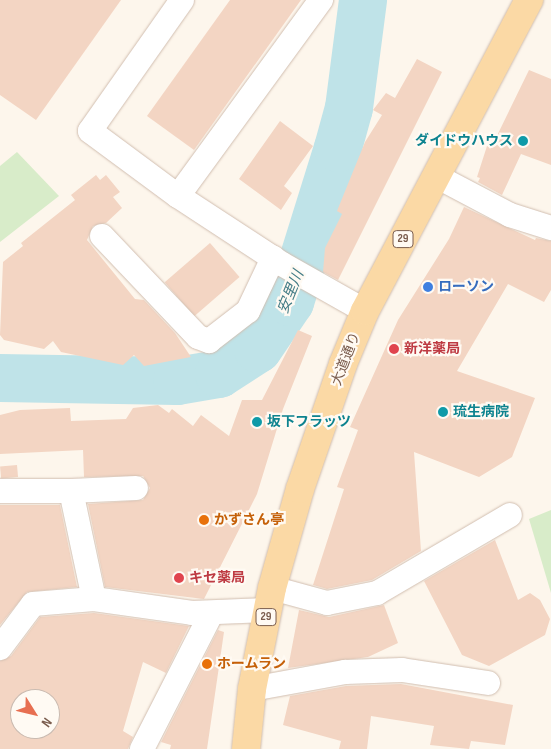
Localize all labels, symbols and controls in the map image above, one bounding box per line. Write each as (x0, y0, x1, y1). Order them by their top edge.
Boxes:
place label: ダイドウハウス (415, 133, 513, 149)
marker: ダイドウハウス (517, 135, 529, 147)
road number: 29 (392, 230, 414, 248)
water label: 安里川 (274, 268, 308, 316)
place label: ローソン (438, 279, 494, 295)
marker: ローソン (422, 281, 434, 293)
street label: 大道通り (328, 330, 364, 388)
place label: 新洋薬局 (404, 341, 460, 357)
marker: 新洋薬局 (388, 343, 400, 355)
place label: 琉生病院 (453, 404, 509, 420)
marker: 琉生病院 (437, 406, 449, 418)
place label: 坂下フラッツ (267, 414, 351, 430)
marker: 坂下フラッツ (251, 416, 263, 428)
place label: かずさん亭 (214, 512, 284, 528)
marker: かずさん亭 (198, 514, 210, 526)
place label: キセ薬局 (189, 570, 245, 586)
marker: キセ薬局 (173, 572, 185, 584)
road number: 29 (255, 608, 277, 626)
place label: ホームラン (217, 656, 287, 672)
marker: ホームラン (201, 658, 213, 670)
north arrow (10, 689, 60, 739)
text: N (38, 714, 56, 731)

